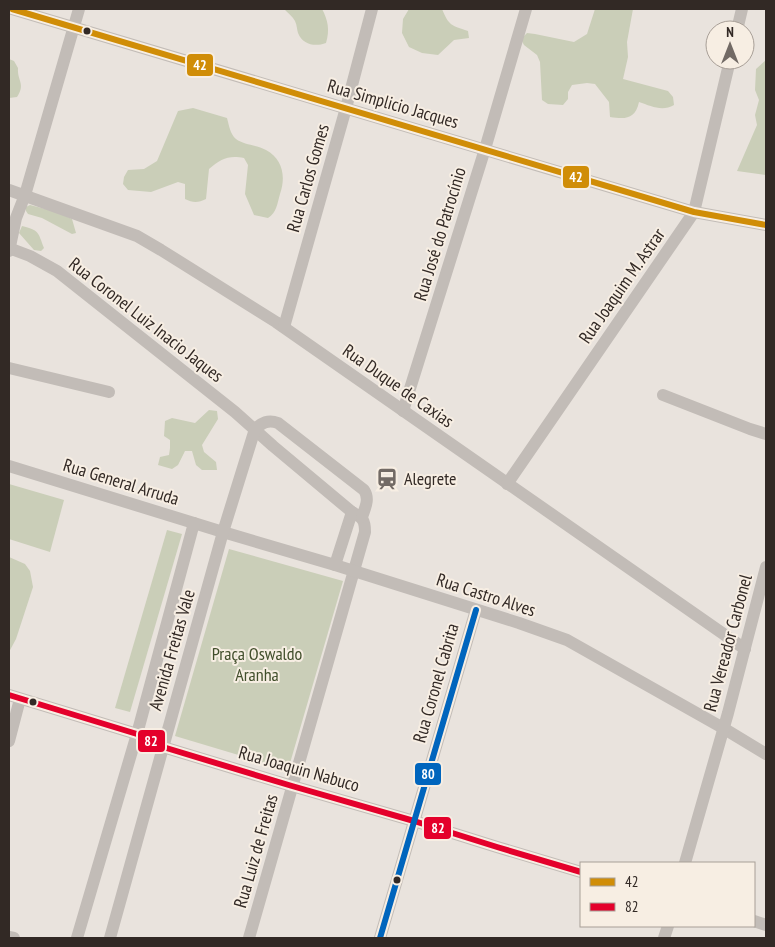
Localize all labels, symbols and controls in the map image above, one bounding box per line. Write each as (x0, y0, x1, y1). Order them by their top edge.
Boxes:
north arrow (705, 20, 755, 70)
text: N (726, 23, 734, 41)
unlabelled marker (82, 26, 92, 36)
line badge: 42 (186, 53, 214, 77)
text: 42 (193, 56, 207, 74)
street label: Rua Simplicio Jacques (325, 74, 461, 133)
street label: Rua Carlos Gomes (281, 121, 334, 235)
street label: Rua José do Patrocínio (408, 164, 471, 304)
line badge: 42 (562, 165, 590, 189)
text: 42 (569, 168, 583, 186)
street label: Rua Joaquim M. Astrar (573, 224, 670, 348)
street label: Rua Coronel Luiz Inacio Jaques (64, 252, 228, 387)
street label: Rua Duque de Caxias (338, 339, 458, 432)
street label: Rua General Arruda (60, 453, 182, 510)
station icon: Alegrete (374, 466, 400, 492)
place label: Alegrete (404, 467, 456, 490)
street label: Rua Castro Alves (434, 568, 539, 621)
street label: Rua Vereador Carbonel (698, 571, 757, 714)
street label: Avenida Freitas Vale (143, 587, 200, 713)
street label: Rua Coronel Cabrita (408, 621, 464, 745)
park label: Praça Oswaldo Aranha (212, 642, 303, 686)
unlabelled marker (28, 697, 38, 707)
line badge: 82 (137, 729, 166, 753)
text: 82 (144, 732, 158, 750)
street label: Rua Joaquin Nabuco (236, 740, 362, 797)
line badge: 80 (414, 762, 442, 786)
text: 80 (421, 765, 435, 783)
street label: Rua Luiz de Freitas (228, 791, 283, 910)
line badge: 82 (423, 816, 452, 840)
text: 82 (431, 819, 445, 837)
legend (580, 862, 755, 927)
text: 42 (625, 872, 639, 891)
unlabelled marker (392, 875, 402, 885)
text: 82 (625, 897, 639, 916)

